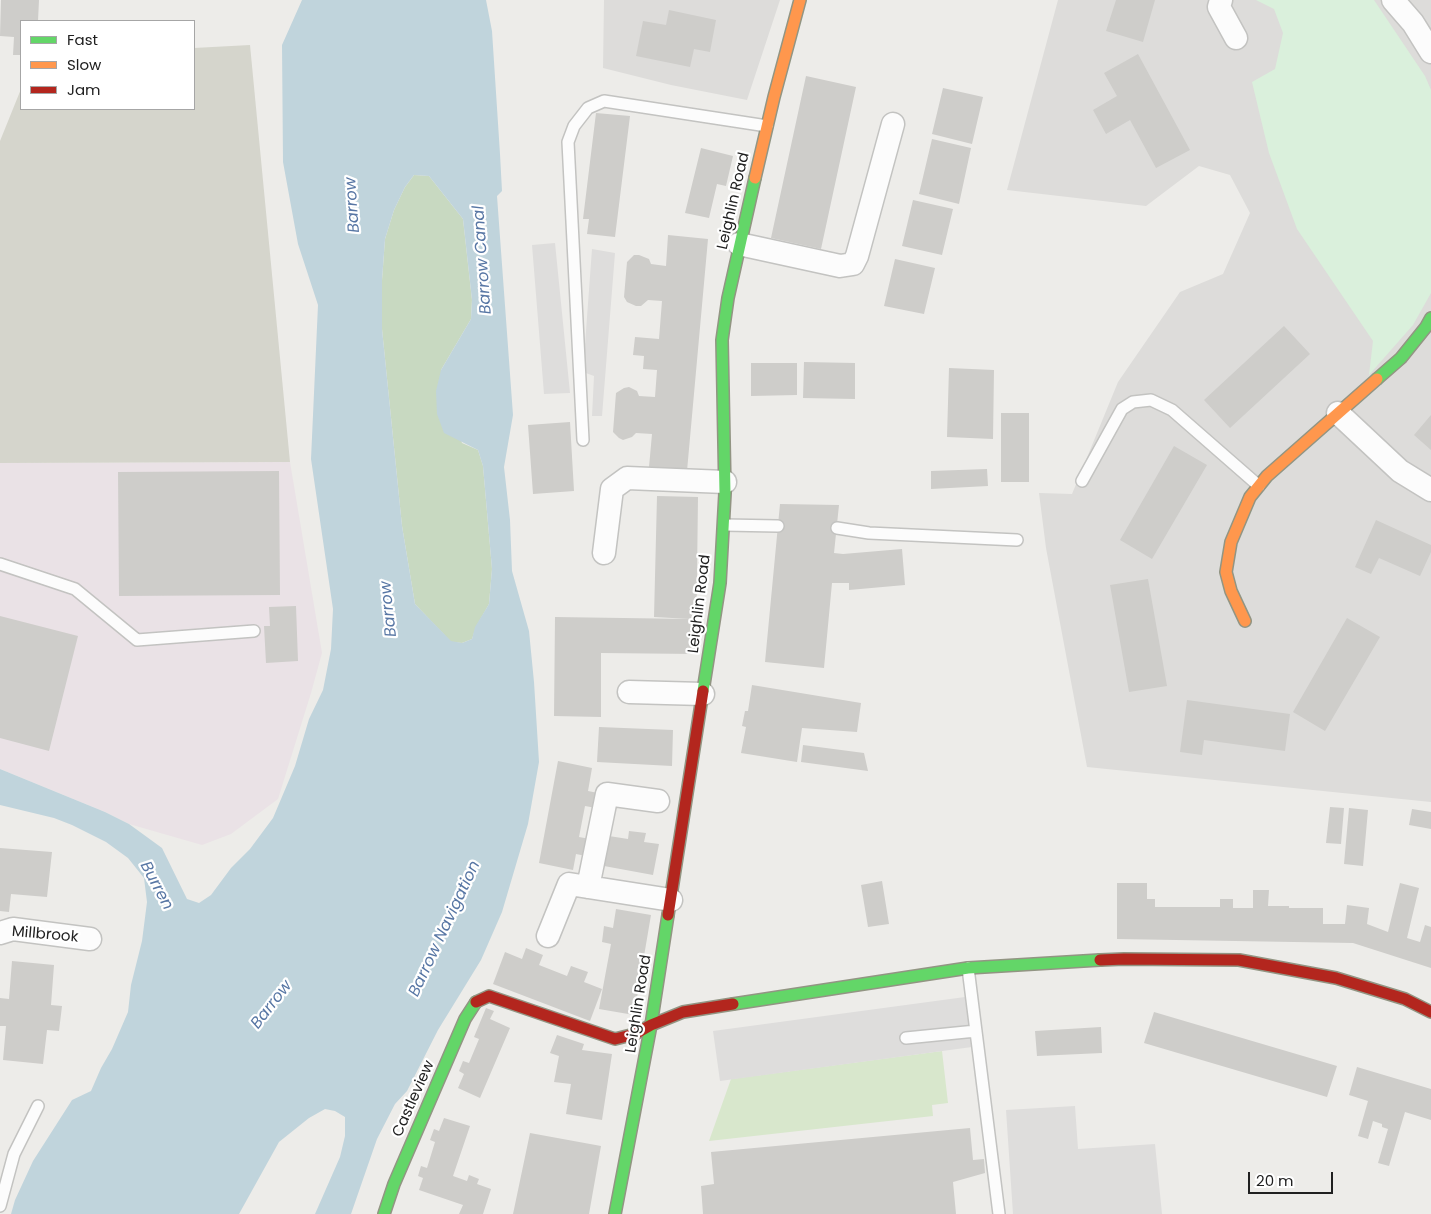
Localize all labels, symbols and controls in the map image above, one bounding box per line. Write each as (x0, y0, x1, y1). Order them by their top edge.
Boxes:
legend (20, 20, 195, 110)
text: Fast (67, 29, 98, 50)
text: Slow (67, 54, 101, 75)
text: Jam (67, 79, 101, 100)
street label: Leighlin Road (714, 151, 754, 251)
water label: Barrow (341, 176, 365, 234)
water label: Barrow Canal (470, 205, 496, 315)
street label: Leighlin Road (685, 554, 715, 654)
water label: Barrow (377, 580, 401, 638)
water label: Burren (135, 858, 177, 914)
water label: Barrow Navigation (405, 858, 485, 1000)
street label: Millbrook (11, 923, 79, 947)
street label: Leighlin Road (622, 954, 656, 1054)
water label: Barrow (247, 977, 297, 1033)
street label: Castleview (389, 1058, 439, 1140)
scale bar (1251, 1162, 1336, 1194)
text: 20 m (1256, 1170, 1294, 1191)

